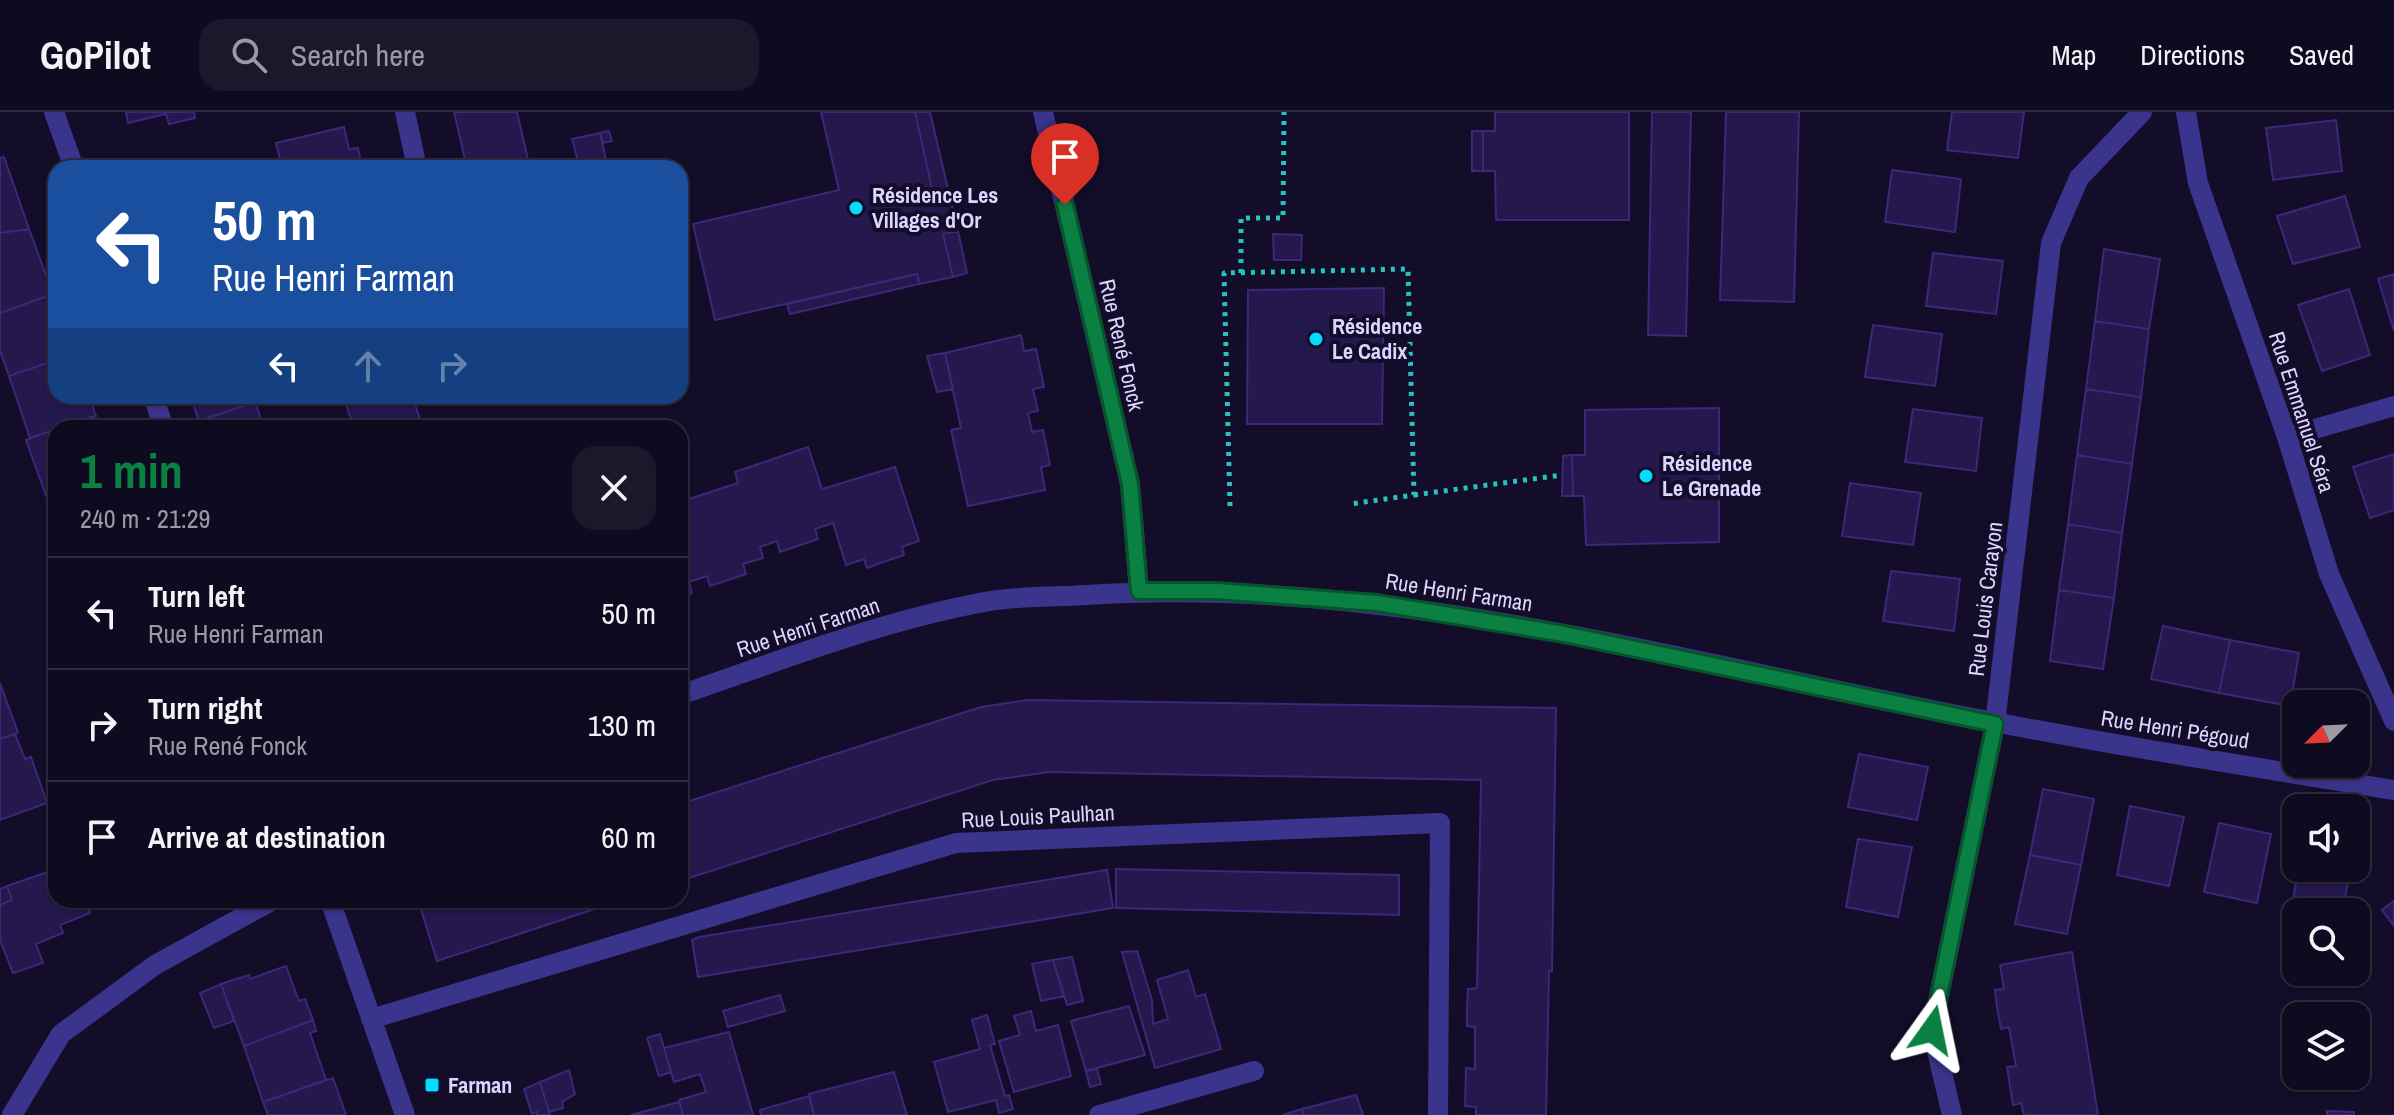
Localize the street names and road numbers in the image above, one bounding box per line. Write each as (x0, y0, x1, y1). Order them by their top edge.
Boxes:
street label: Rue René Fonck (1092, 276, 1152, 415)
street label: Rue Emmanuel Séra (2262, 328, 2342, 496)
street label: Rue Louis Carayon (1961, 520, 2009, 678)
street label: Rue Henri Farman (1383, 566, 1535, 618)
street label: Rue Henri Farman (733, 590, 883, 664)
street label: Rue Henri Pégoud (2099, 702, 2251, 756)
street label: Rue Louis Paulhan (961, 797, 1115, 835)

